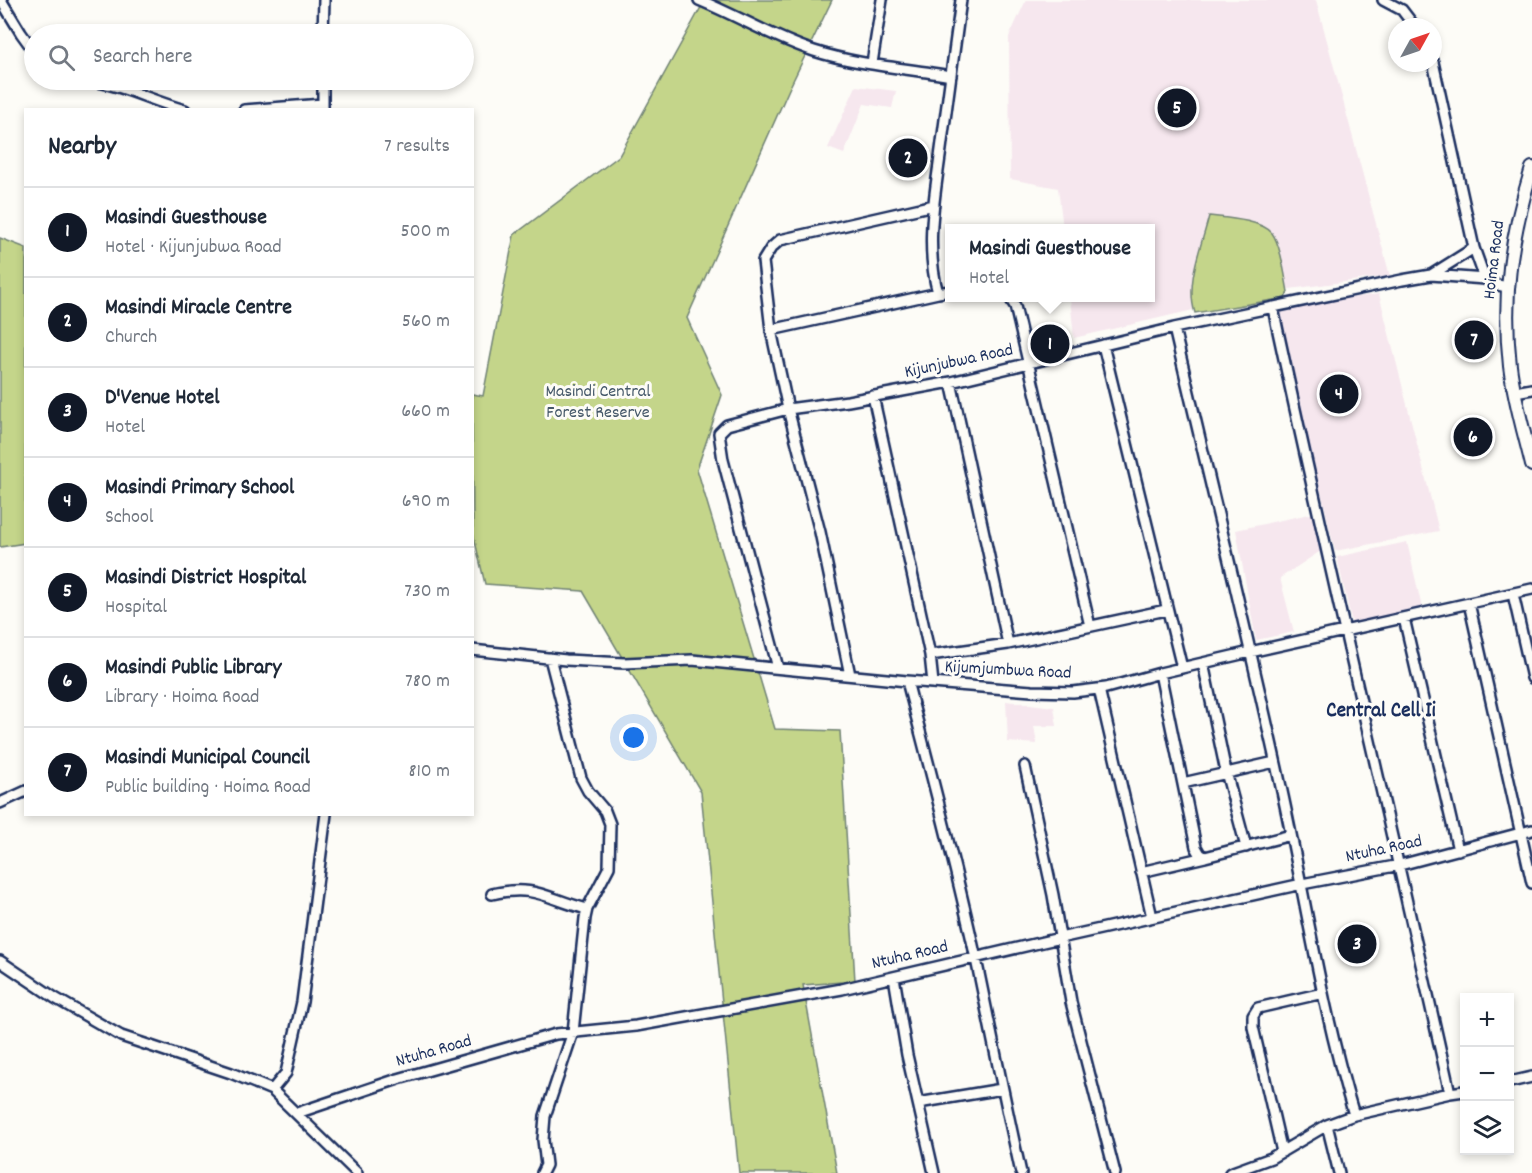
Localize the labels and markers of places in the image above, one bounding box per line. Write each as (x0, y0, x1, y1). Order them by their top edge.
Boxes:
pin: 5 (1158, 86, 1196, 130)
pin: 2 (888, 136, 928, 180)
pin: 7 (1454, 318, 1494, 362)
pin: 1 (1030, 322, 1070, 366)
pin: 4 (1320, 372, 1358, 416)
pin: 6 (1454, 414, 1492, 460)
pin: 3 (1338, 922, 1376, 966)

